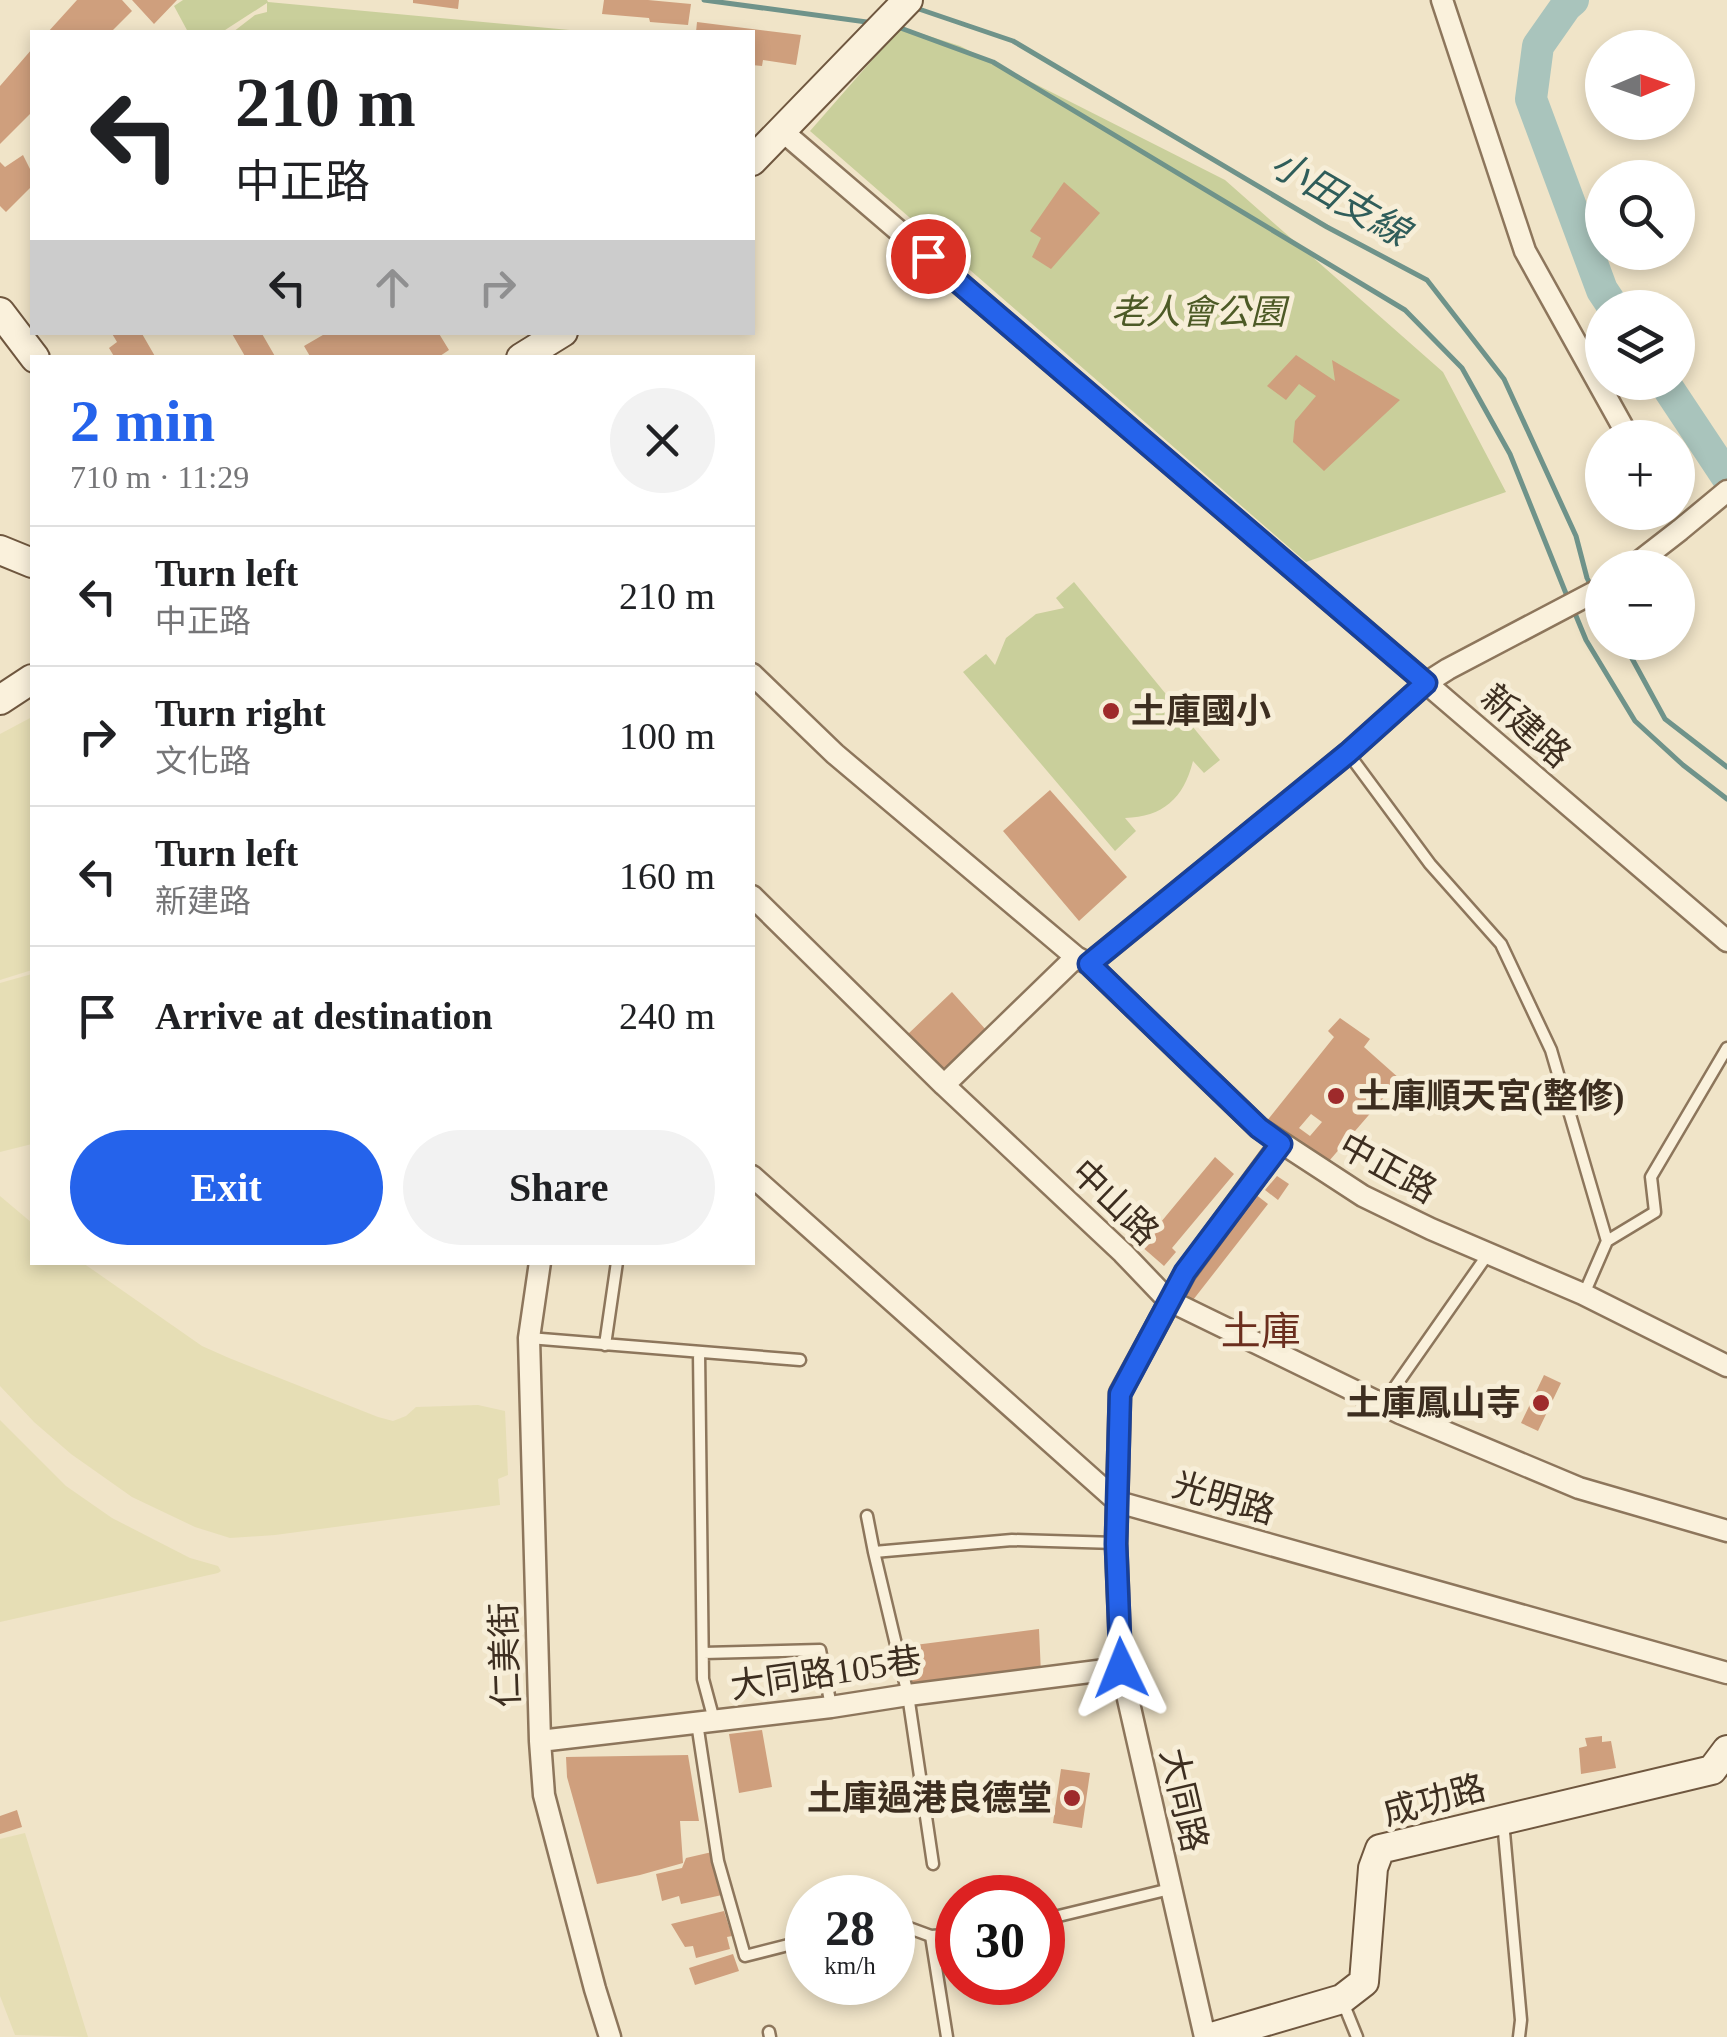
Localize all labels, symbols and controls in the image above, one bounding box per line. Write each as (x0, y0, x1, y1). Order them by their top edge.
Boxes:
north arrow (1585, 30, 1695, 140)
map controls (1585, 30, 1695, 660)
text: 210 m (235, 64, 416, 141)
icon: left (70, 70, 200, 200)
water label: 小田支線 (1264, 142, 1420, 256)
text: 中正路 (235, 157, 370, 207)
button: search (1585, 160, 1695, 270)
pin (886, 214, 971, 299)
icon: arrive (901, 229, 956, 284)
icon: left (260, 260, 315, 315)
icon: ahead (365, 260, 420, 315)
icon: right (470, 260, 525, 315)
button: layers (1585, 290, 1695, 400)
park label: 老人會公園 (1110, 293, 1290, 332)
text: 2 min (70, 388, 215, 454)
button: close (610, 388, 715, 493)
button: + (1585, 420, 1695, 530)
text: 710 m · 11:29 (70, 459, 249, 495)
button: − (1585, 550, 1695, 660)
text: Turn left (155, 552, 298, 594)
icon: left (70, 569, 125, 624)
text: 210 m (619, 575, 715, 617)
text: 中正路 (155, 603, 251, 639)
street label: 新建路 (1473, 677, 1578, 776)
text: Turn right (155, 692, 326, 734)
place label: 土庫國小 (1131, 692, 1271, 731)
marker: 土庫國小 (1100, 700, 1122, 722)
icon: right (70, 709, 125, 764)
text: 100 m (619, 715, 715, 757)
text: 文化路 (155, 743, 251, 779)
text: Turn left (155, 832, 298, 874)
icon: left (70, 849, 125, 904)
text: 160 m (619, 855, 715, 897)
text: 新建路 (155, 883, 251, 919)
icon: arrive (70, 989, 125, 1044)
text: Arrive at destination (155, 995, 493, 1037)
text: 240 m (619, 995, 715, 1037)
place label: 土庫順天宮(整修) (1356, 1077, 1624, 1116)
marker: 土庫順天宮(整修) (1325, 1085, 1347, 1107)
street label: 中正路 (1332, 1126, 1443, 1211)
button: Exit (70, 1130, 383, 1245)
button: Share (403, 1130, 715, 1245)
street label: 中山路 (1063, 1152, 1166, 1253)
district label: 土庫 (1221, 1309, 1301, 1354)
place label: 土庫鳳山寺 (1346, 1384, 1521, 1423)
marker: 土庫鳳山寺 (1530, 1392, 1552, 1414)
street label: 光明路 (1168, 1465, 1280, 1532)
street label: 仁美街 (484, 1602, 527, 1708)
position arrow (1069, 1616, 1173, 1720)
street label: 大同路105巷 (728, 1641, 924, 1706)
street label: 大同路 (1153, 1745, 1214, 1856)
street label: 成功路 (1378, 1768, 1490, 1833)
place label: 土庫過港良德堂 (807, 1779, 1052, 1818)
marker: 土庫過港良德堂 (1061, 1787, 1083, 1809)
speed limit sign: 30 (935, 1875, 1065, 2005)
text: 28 (825, 1900, 875, 1956)
text: km/h (824, 1952, 876, 1979)

